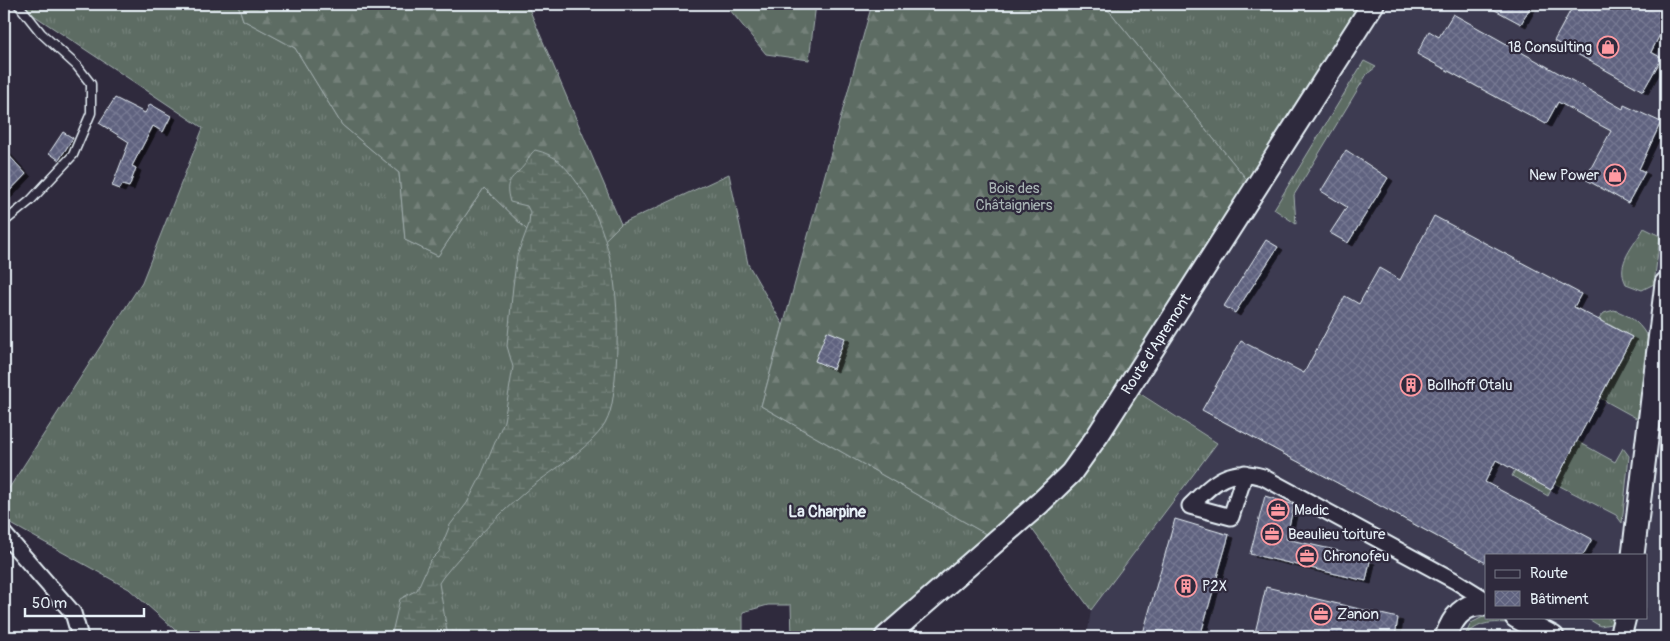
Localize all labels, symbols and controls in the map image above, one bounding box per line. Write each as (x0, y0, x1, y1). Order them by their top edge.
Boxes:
shop icon: 18 Consulting (1596, 35, 1620, 59)
place label: 18 Consulting (1508, 38, 1592, 57)
shop icon: New Power (1603, 163, 1627, 187)
place label: New Power (1529, 166, 1600, 185)
park label: Bois des Châtaigniers (975, 179, 1053, 215)
street label: Route d'Apremont (1117, 289, 1196, 398)
building icon: Bollhoff Otalu (1399, 373, 1423, 397)
place label: Bollhoff Otalu (1427, 376, 1513, 395)
office icon: Madic (1266, 498, 1290, 522)
place label: Madic (1294, 501, 1330, 520)
district label: La Charpine (788, 502, 867, 522)
office icon: Beaulieu toiture (1260, 522, 1284, 546)
place label: Beaulieu toiture (1288, 525, 1386, 544)
office icon: Chronofeu (1295, 544, 1319, 568)
place label: Chronofeu (1323, 547, 1389, 566)
legend (1485, 554, 1648, 618)
text: Route (1530, 564, 1568, 583)
building icon: P2X (1174, 574, 1198, 598)
place label: P2X (1202, 577, 1227, 596)
scale bar (25, 586, 144, 618)
text: Bâtiment (1530, 590, 1590, 609)
text: 50 m (32, 594, 67, 613)
office icon: Zanon (1309, 602, 1333, 626)
place label: Zanon (1337, 605, 1379, 624)

